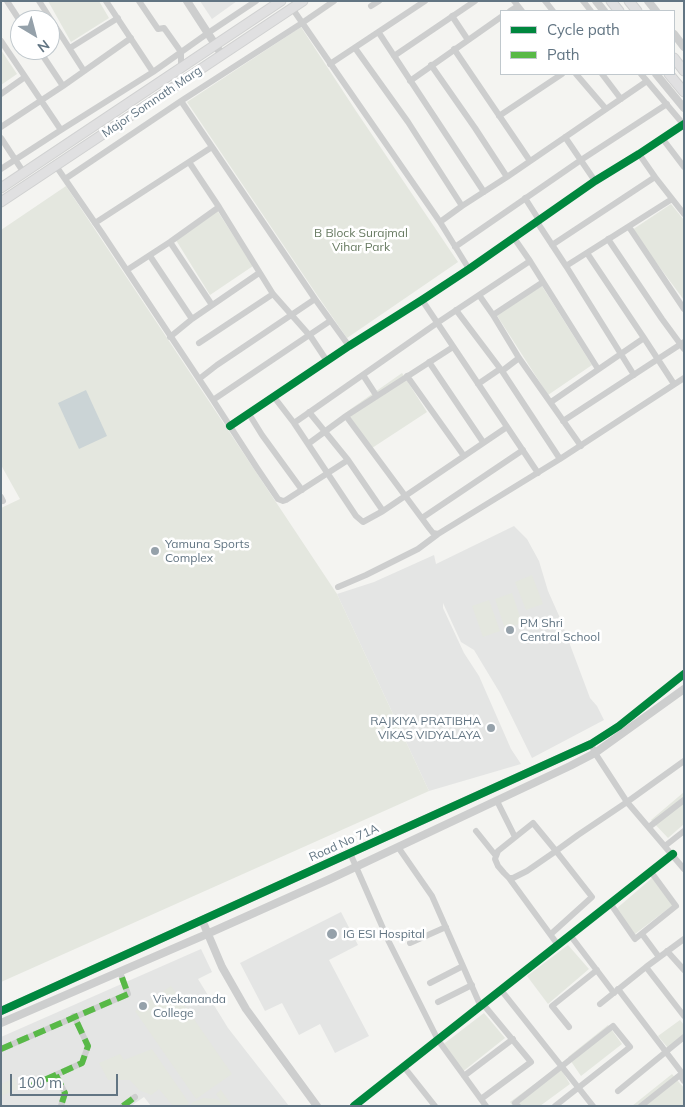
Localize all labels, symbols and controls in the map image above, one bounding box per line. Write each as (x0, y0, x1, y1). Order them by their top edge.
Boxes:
north arrow (10, 10, 60, 60)
legend (500, 10, 675, 75)
text: Cycle path (547, 20, 620, 39)
text: N (34, 36, 53, 57)
text: Path (547, 45, 579, 64)
street label: Major Somnath Marg (99, 63, 205, 141)
park label: B Block Surajmal Vihar Park (314, 226, 408, 254)
place label: Yamuna Sports Complex (165, 537, 250, 565)
marker: Yamuna Sports Complex (149, 545, 161, 557)
place label: PM Shri Central School (520, 616, 600, 644)
marker: PM Shri Central School (504, 624, 516, 636)
place label: RAJKIYA PRATIBHA VIKAS VIDYALAYA (370, 714, 481, 742)
marker: RAJKIYA PRATIBHA VIKAS VIDYALAYA (485, 722, 497, 734)
street label: Road No 71A (307, 821, 381, 865)
marker: IG ESI Hospital (325, 927, 339, 941)
place label: IG ESI Hospital (343, 927, 425, 941)
place label: Vivekananda College (153, 992, 226, 1020)
marker: Vivekananda College (137, 1000, 149, 1012)
scale bar (12, 1064, 120, 1096)
text: 100 m (18, 1073, 62, 1092)

